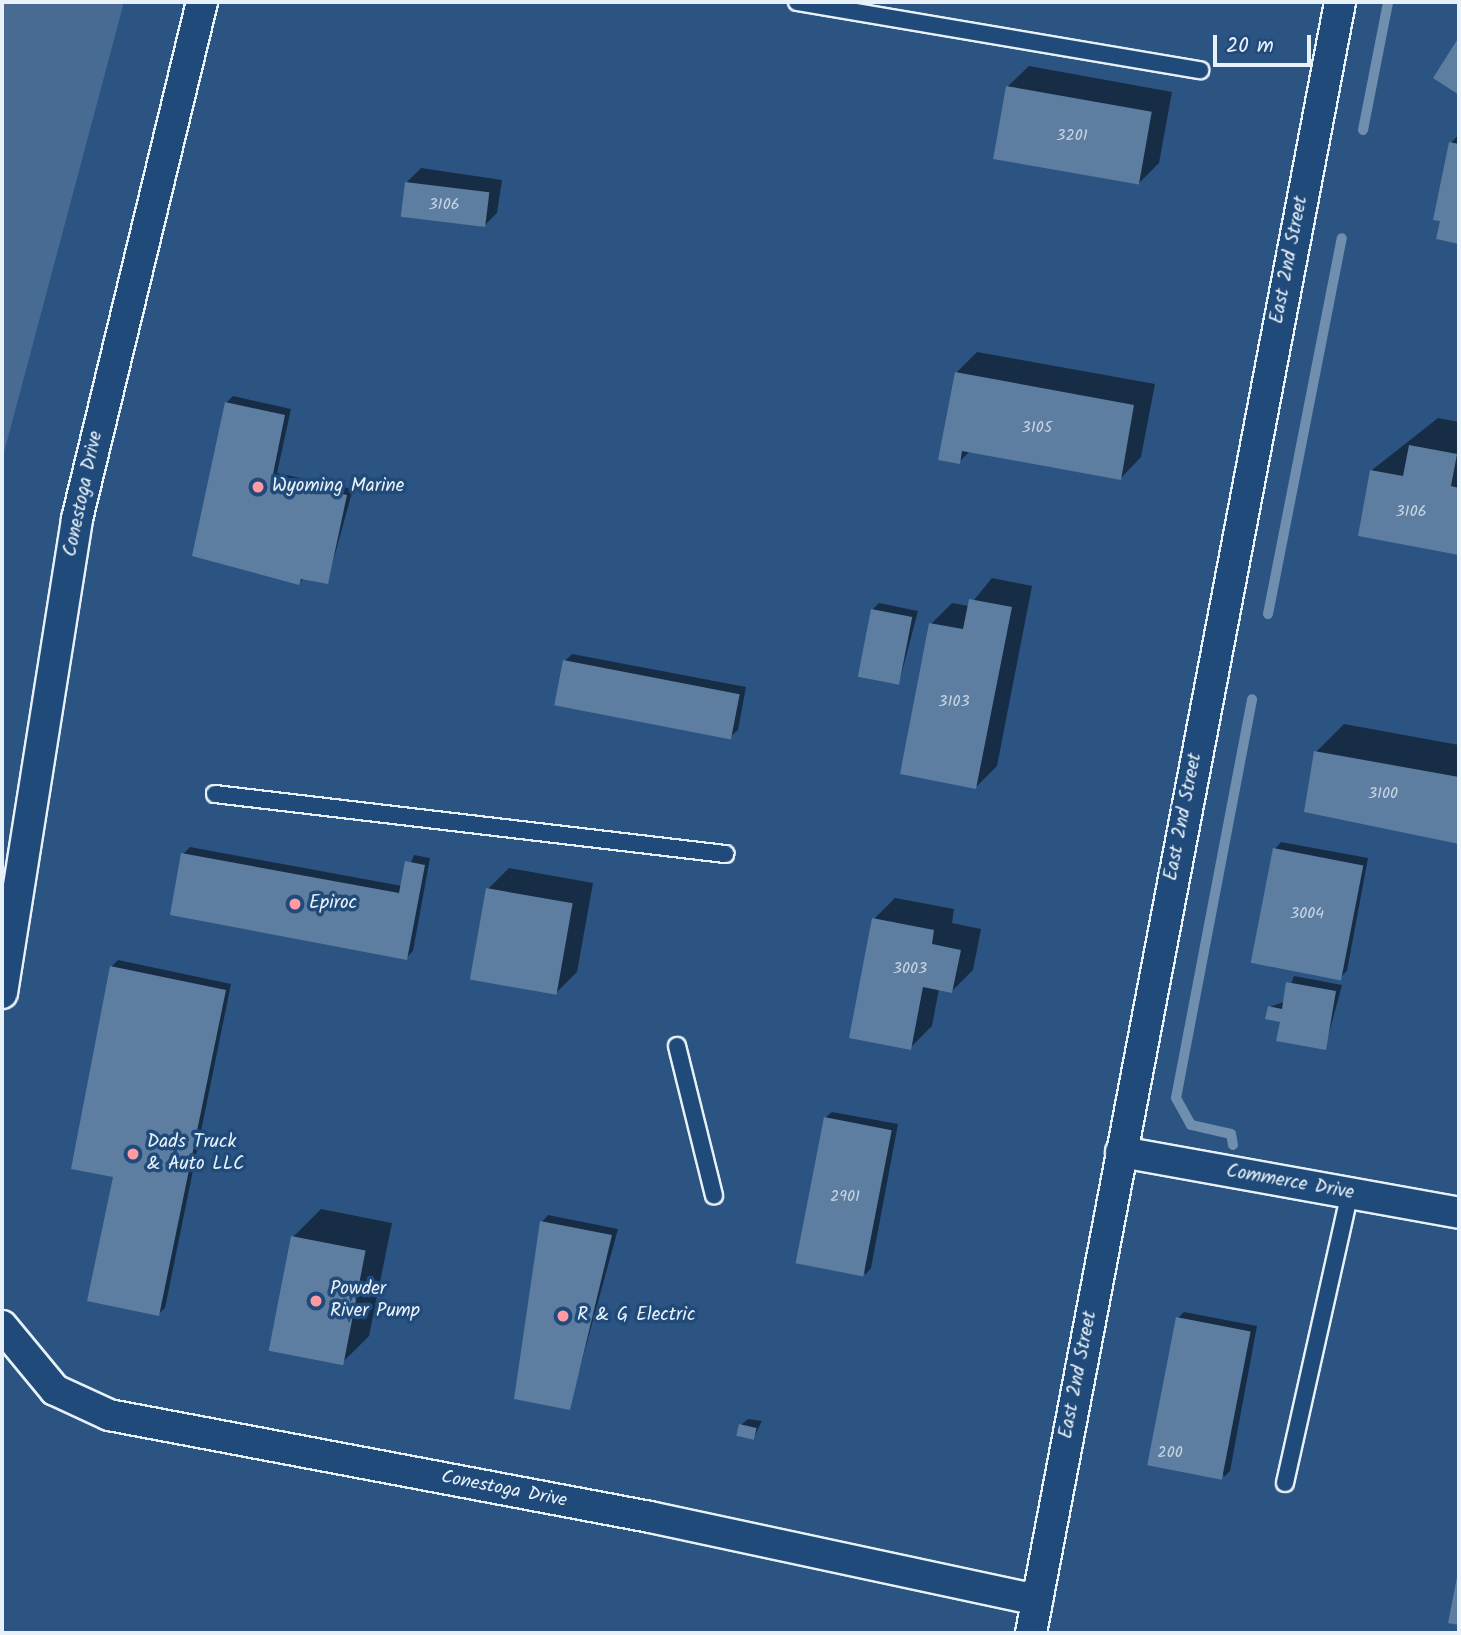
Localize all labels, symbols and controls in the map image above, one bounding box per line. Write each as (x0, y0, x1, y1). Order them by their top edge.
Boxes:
scale bar (1216, 21, 1314, 65)
text: 20 m (1226, 30, 1274, 63)
house number: 3201 (1056, 126, 1088, 146)
street label: East 2nd Street (1266, 194, 1314, 326)
house number: 3106 (428, 195, 460, 215)
house number: 3105 (1022, 418, 1052, 438)
street label: Conestoga Drive (60, 429, 108, 559)
place label: Wyoming Marine (272, 476, 404, 498)
marker: Wyoming Marine (250, 479, 266, 495)
house number: 3106 (1395, 502, 1427, 522)
house number: 3103 (938, 692, 970, 712)
street label: East 2nd Street (1160, 751, 1208, 883)
house number: 3100 (1368, 784, 1398, 804)
place label: Epiroc (309, 893, 357, 915)
marker: Epiroc (287, 896, 303, 912)
house number: 3004 (1290, 904, 1324, 924)
house number: 3003 (893, 959, 927, 979)
place label: Dads Truck & Auto LLC (147, 1132, 244, 1176)
marker: Dads Truck & Auto LLC (125, 1146, 141, 1162)
street label: Commerce Drive (1224, 1161, 1356, 1205)
house number: 2901 (830, 1187, 860, 1207)
place label: Powder River Pump (330, 1279, 420, 1323)
marker: Powder River Pump (308, 1293, 324, 1309)
place label: R & G Electric (577, 1305, 695, 1327)
marker: R & G Electric (555, 1308, 571, 1324)
street label: East 2nd Street (1055, 1309, 1103, 1441)
house number: 200 (1157, 1443, 1183, 1463)
street label: Conestoga Drive (439, 1467, 569, 1513)

